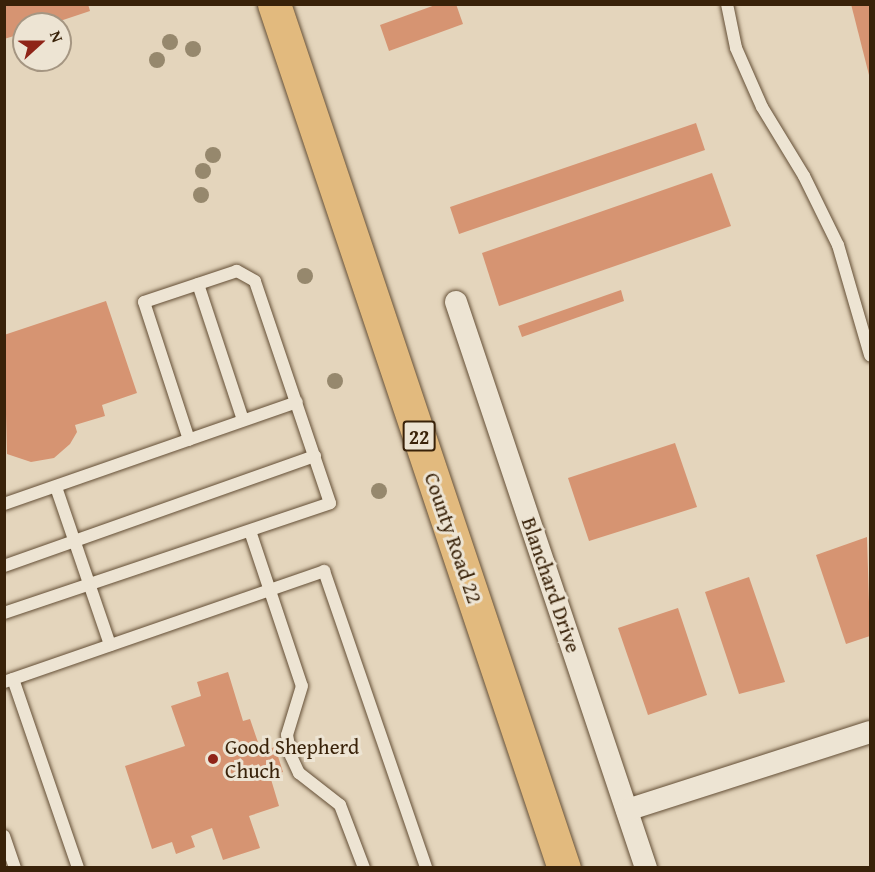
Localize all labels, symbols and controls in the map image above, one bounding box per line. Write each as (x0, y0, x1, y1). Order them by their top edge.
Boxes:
north arrow (12, 12, 72, 72)
text: N (44, 27, 70, 46)
road number: 22 (402, 419, 436, 453)
street label: County Road 22 (419, 469, 487, 607)
street label: Blanchard Drive (516, 514, 586, 656)
place label: Good Shepherd Chuch (225, 734, 359, 784)
marker: Good Shepherd Chuch (206, 752, 220, 766)

